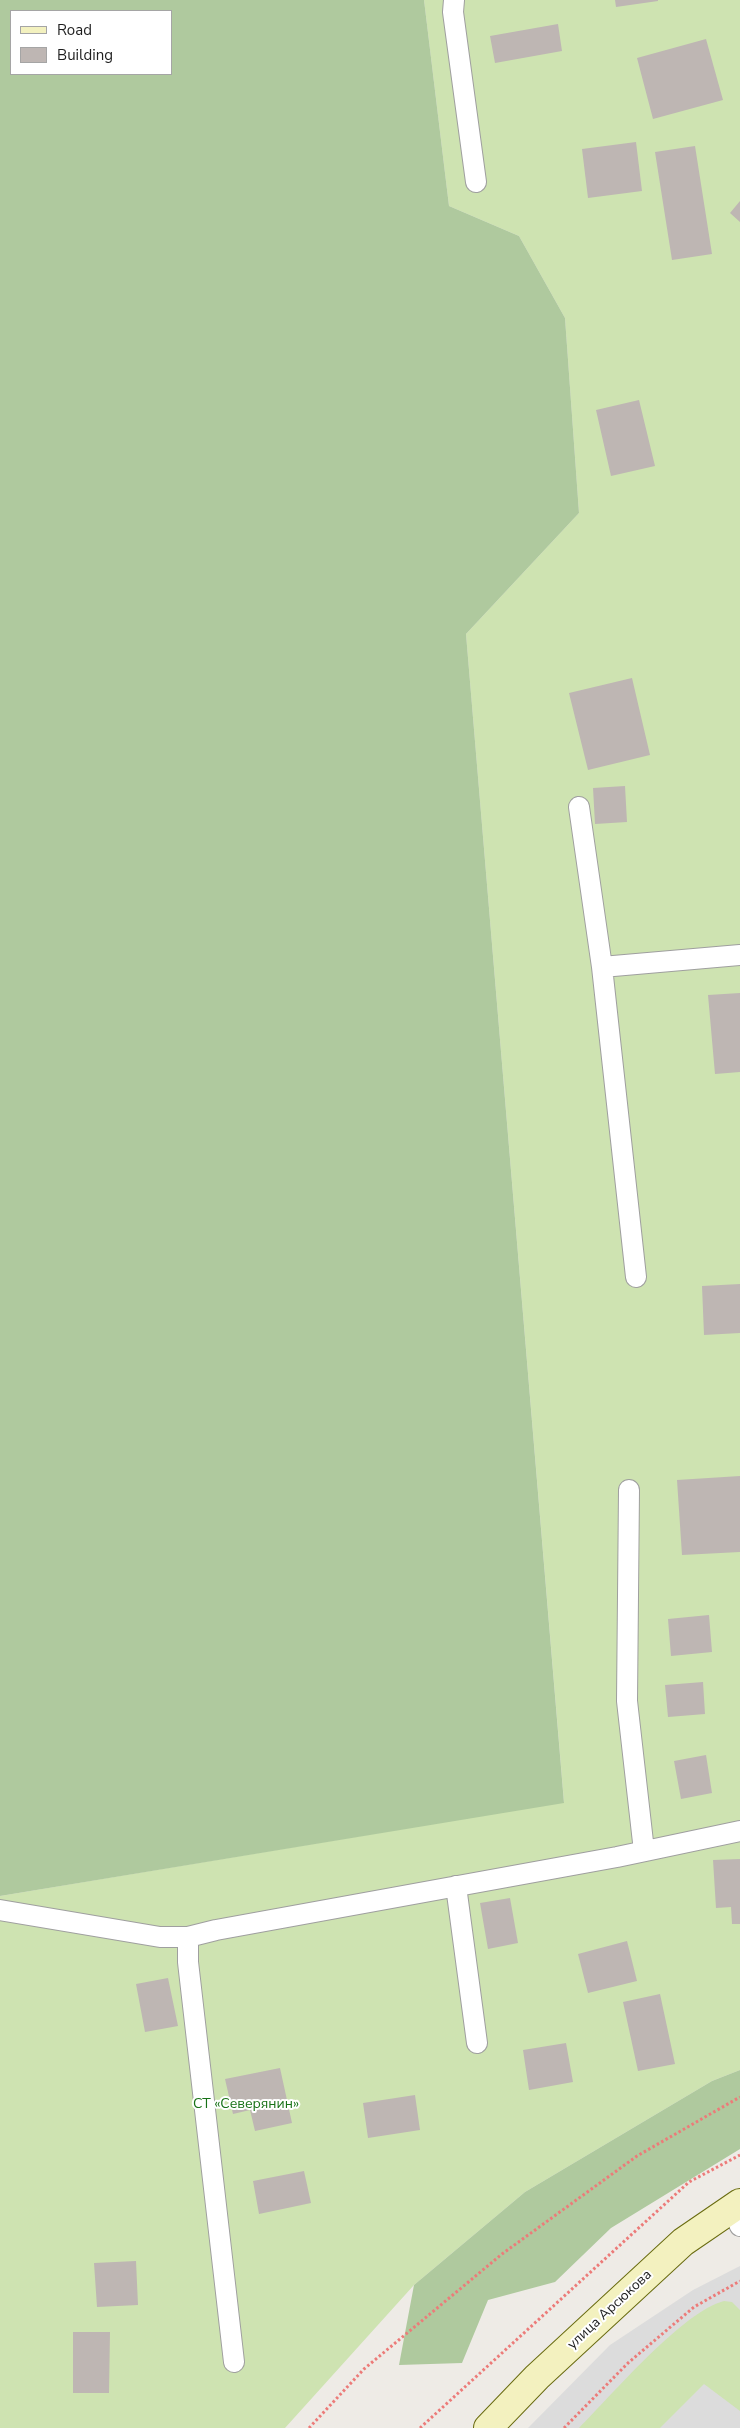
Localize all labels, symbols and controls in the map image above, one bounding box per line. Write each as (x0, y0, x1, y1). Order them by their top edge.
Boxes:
legend (10, 10, 172, 75)
text: Road (57, 20, 92, 40)
text: Building (57, 45, 113, 65)
park label: СТ «Северянин» (193, 2097, 299, 2113)
street label: улица Арсюкова (564, 2267, 656, 2353)

